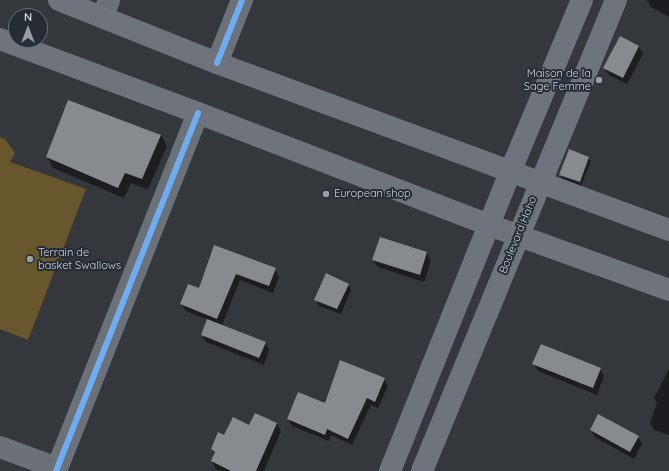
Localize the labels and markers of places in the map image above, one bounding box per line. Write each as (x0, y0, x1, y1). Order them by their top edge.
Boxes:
place label: Maison de la Sage Femme (524, 67, 591, 93)
marker: Maison de la Sage Femme (594, 75, 604, 85)
place label: European shop (334, 187, 411, 201)
marker: European shop (321, 189, 331, 199)
place label: Terrain de basket Swallows (38, 246, 121, 272)
marker: Terrain de basket Swallows (25, 254, 35, 264)

